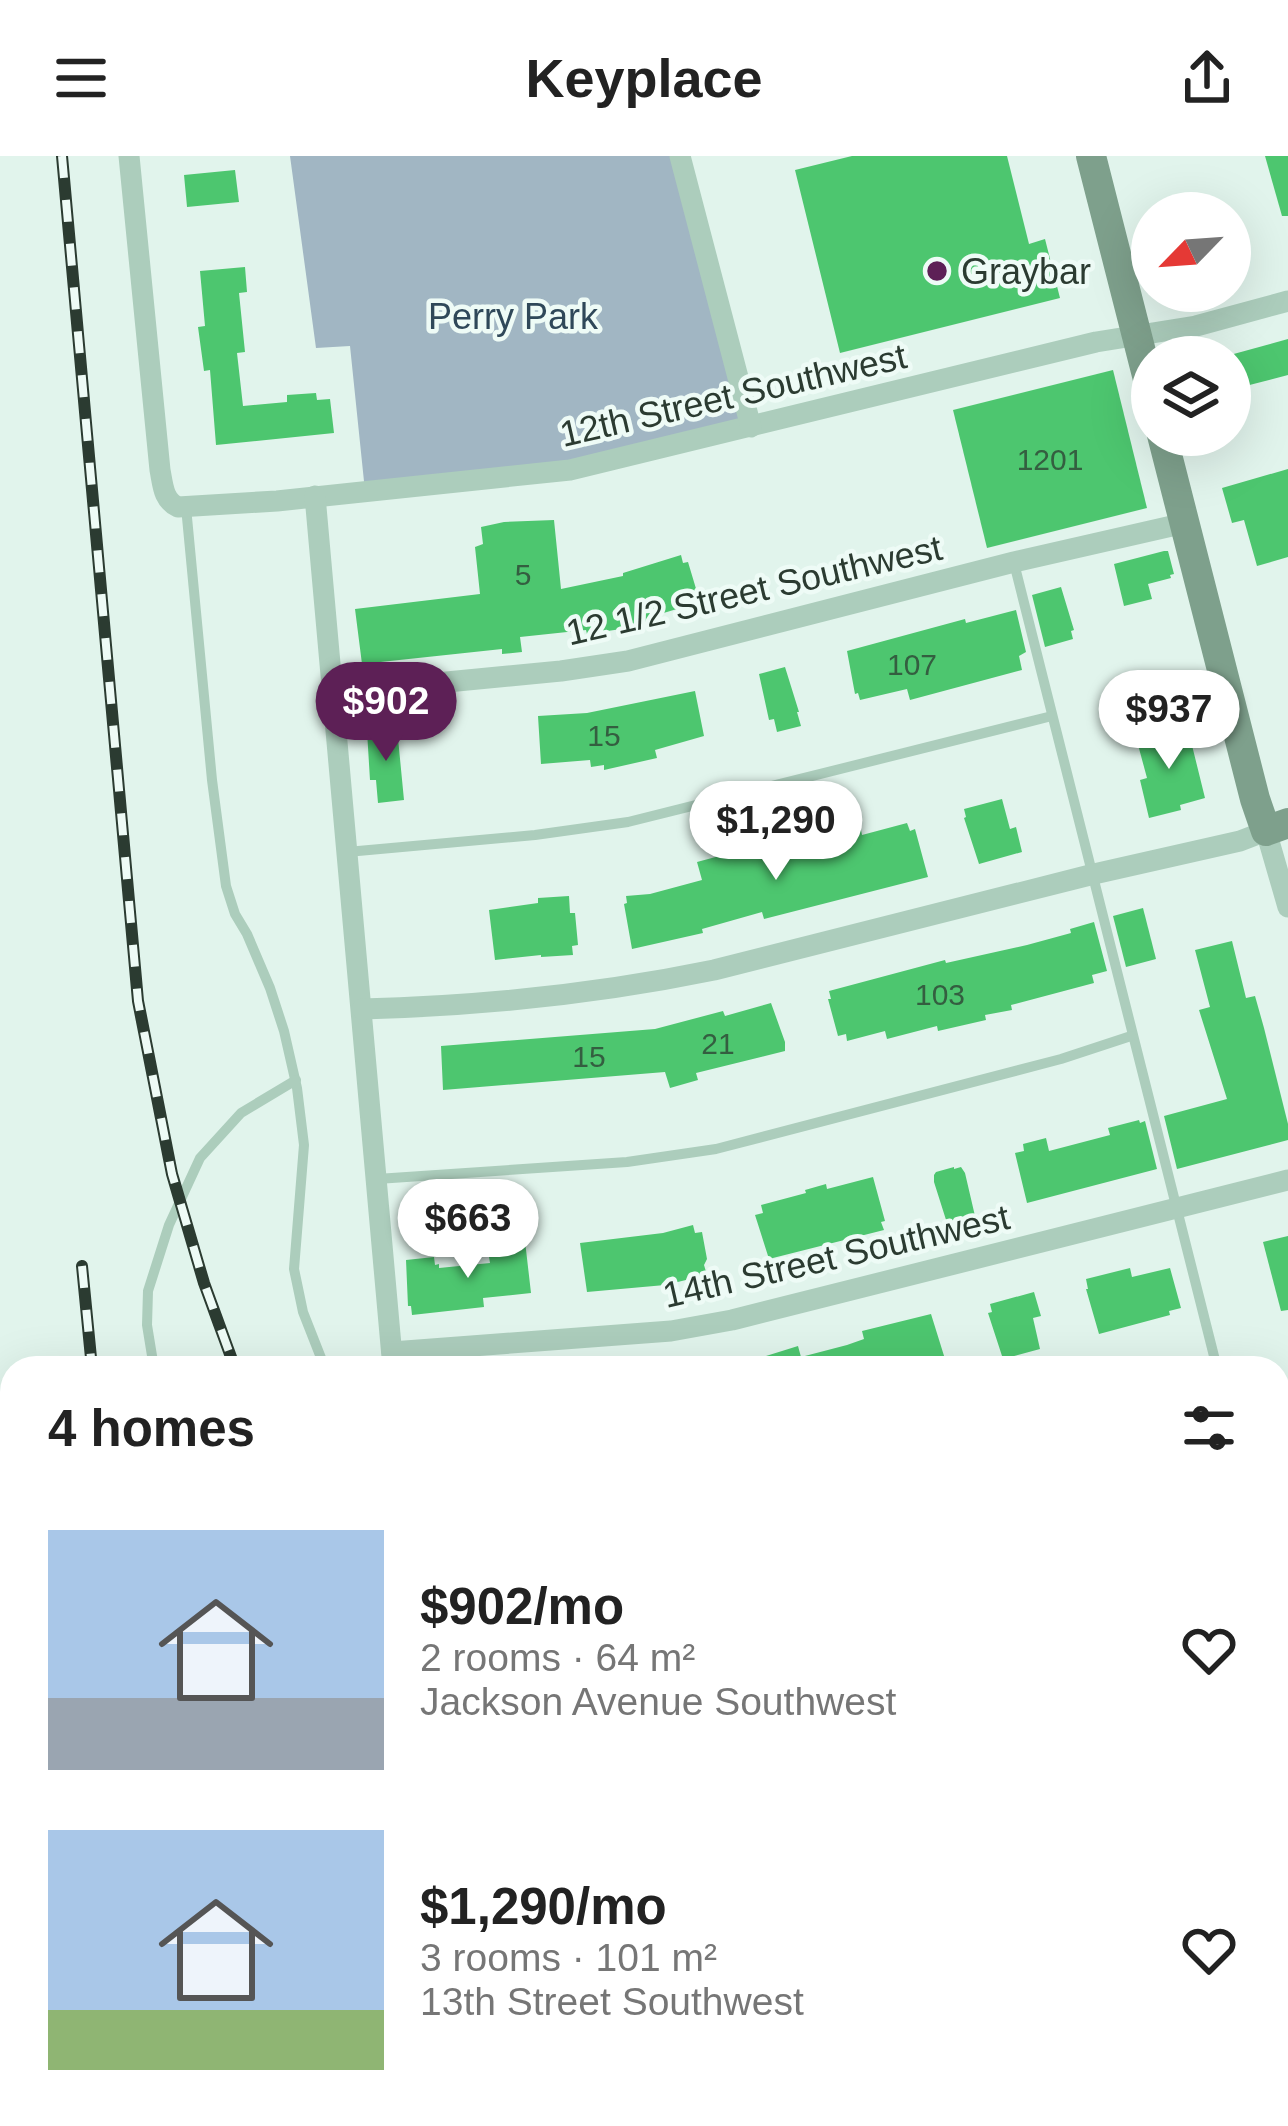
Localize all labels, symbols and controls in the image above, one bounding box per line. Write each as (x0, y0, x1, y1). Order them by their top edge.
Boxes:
icon: menu (48, 45, 114, 111)
icon: share (1174, 45, 1240, 111)
text: Keyplace (525, 48, 763, 108)
north arrow (1131, 192, 1251, 312)
map controls (1131, 192, 1251, 456)
place label: Graybar (961, 251, 1091, 292)
marker: Graybar (924, 258, 950, 284)
park label: Perry Park (428, 296, 599, 337)
street label: 12th Street Southwest (556, 335, 910, 455)
button: layers (1131, 336, 1251, 456)
house number: 1201 (1017, 443, 1083, 476)
street label: 12 1/2 Street Southwest (562, 527, 946, 653)
house number: 5 (515, 558, 531, 591)
house number: 107 (887, 648, 937, 681)
pin: $902 (315, 662, 457, 764)
pin: $937 (1098, 670, 1240, 772)
text: $902 (343, 679, 429, 722)
text: $937 (1126, 687, 1212, 730)
house number: 15 (587, 719, 621, 752)
pin: $1,290 (678, 781, 874, 883)
text: $1,290 (716, 798, 836, 841)
house number: 103 (915, 978, 965, 1011)
house number: 21 (701, 1027, 735, 1060)
house number: 15 (572, 1040, 606, 1073)
pin: $663 (397, 1179, 539, 1281)
text: $663 (425, 1196, 511, 1239)
street label: 14th Street Southwest (659, 1196, 1013, 1316)
icon: filters (1176, 1395, 1242, 1461)
text: 4 homes (48, 1400, 255, 1457)
icon: home (144, 1578, 288, 1722)
text: $902/mo (420, 1578, 624, 1635)
icon: heart (1176, 1617, 1242, 1683)
text: 2 rooms · 64 m² (420, 1636, 695, 1679)
text: Jackson Avenue Southwest (420, 1680, 896, 1723)
icon: home (144, 1878, 288, 2022)
text: $1,290/mo (420, 1878, 667, 1935)
icon: heart (1176, 1917, 1242, 1983)
text: 3 rooms · 101 m² (420, 1936, 717, 1979)
text: 13th Street Southwest (420, 1980, 804, 2023)

